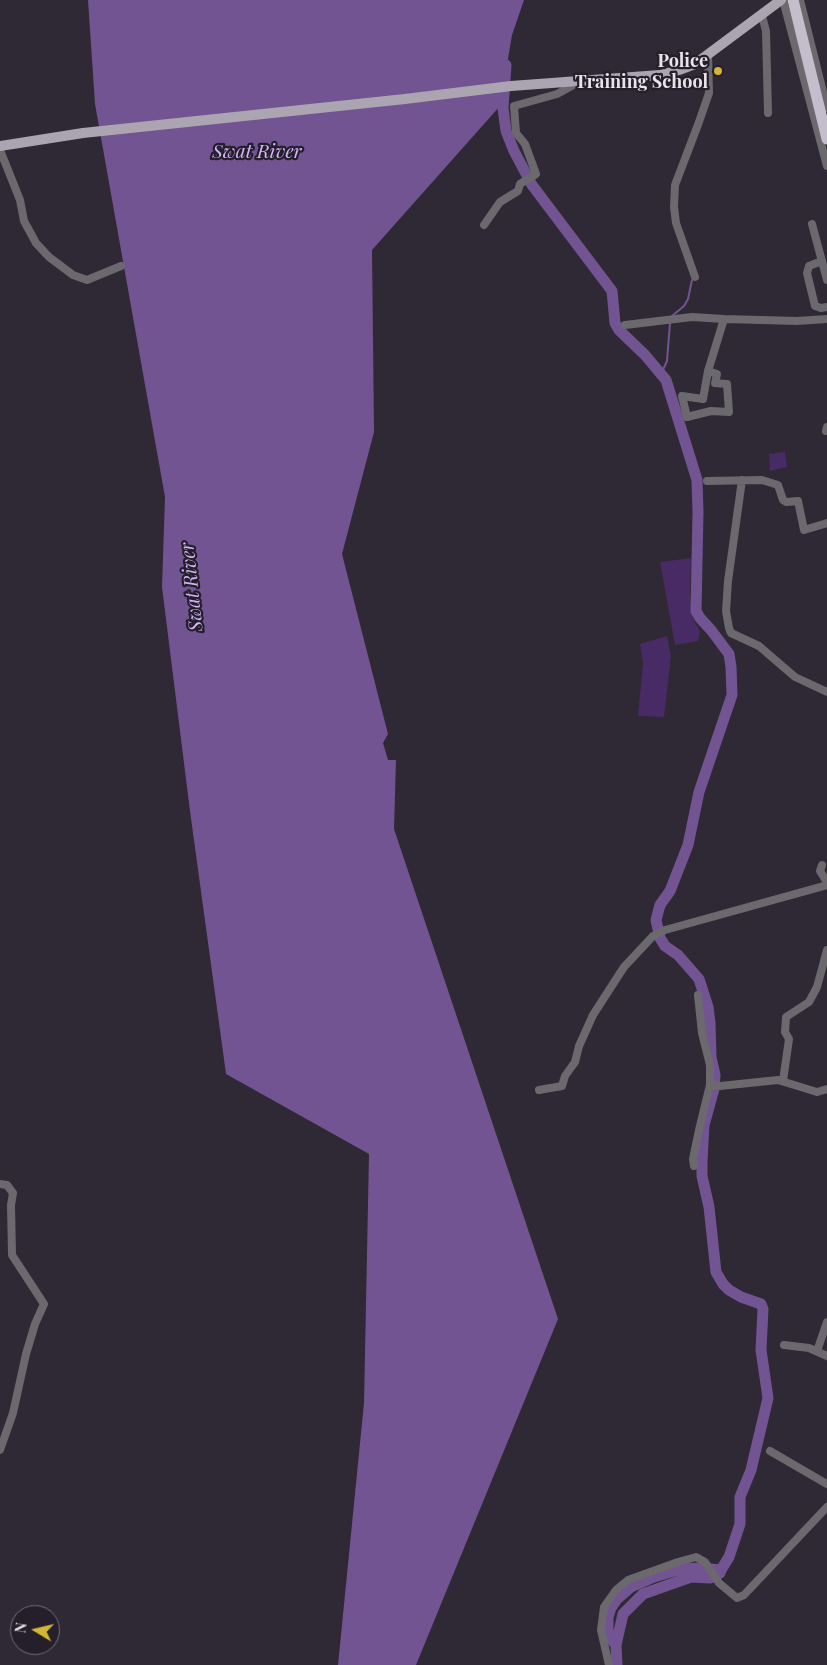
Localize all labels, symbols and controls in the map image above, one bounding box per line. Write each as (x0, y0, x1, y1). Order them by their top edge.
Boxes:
place label: Police Training School (575, 50, 708, 92)
marker: Police Training School (712, 65, 724, 77)
water label: Swat River (212, 141, 302, 163)
water label: Swat River (176, 541, 208, 633)
north arrow (10, 1605, 60, 1655)
text: N (11, 1621, 31, 1634)

